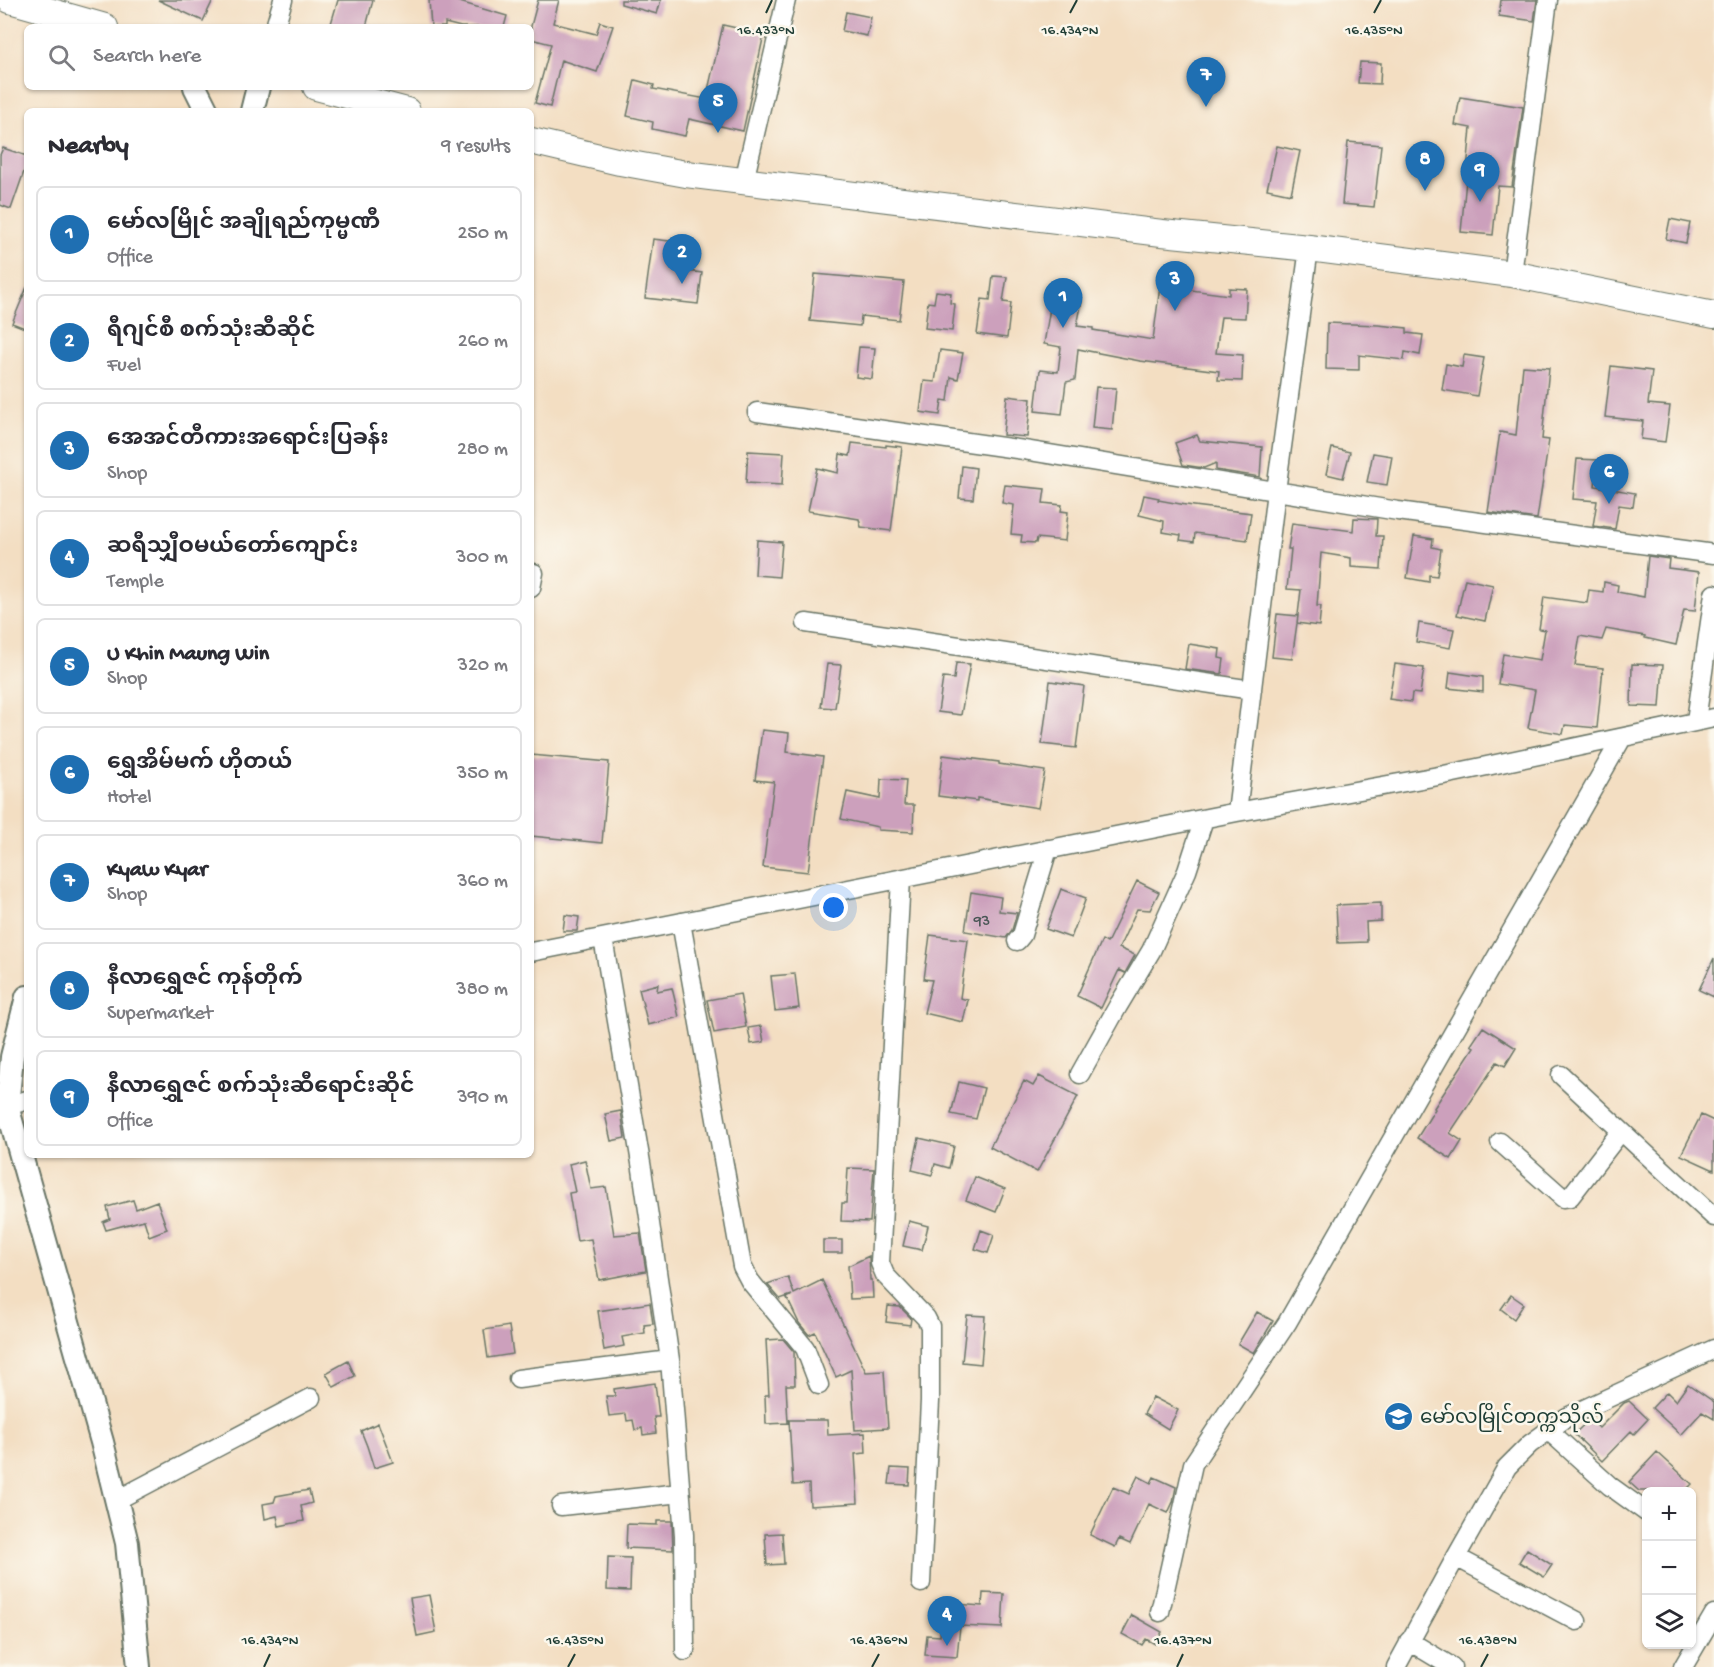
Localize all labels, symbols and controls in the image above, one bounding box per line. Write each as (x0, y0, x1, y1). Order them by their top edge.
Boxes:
text: 16.433°N (736, 22, 795, 40)
text: 16.434°N (1041, 22, 1099, 40)
text: 16.435°N (1344, 22, 1403, 40)
search box (24, 24, 534, 90)
icon: search (45, 41, 78, 74)
text: Search here (93, 44, 201, 70)
pin: 7 (1186, 57, 1226, 107)
pin: 5 (698, 84, 738, 133)
text: Nearby (48, 132, 129, 163)
text: 9 results (441, 136, 510, 159)
pin: 8 (1406, 142, 1444, 191)
pin: 9 (1460, 152, 1500, 202)
text: မော်လမြိုင် အချိုရည်ကုမ္မဏီ (107, 211, 380, 237)
text: 1 (65, 223, 74, 246)
text: 250 m (457, 223, 508, 246)
pin: 2 (662, 234, 702, 284)
text: Office (107, 247, 153, 270)
pin: 3 (1156, 262, 1194, 311)
pin: 1 (1044, 278, 1082, 328)
text: ရီဂျင်စီ စက်သုံးဆီဆိုင် (107, 319, 316, 345)
text: 2 (65, 331, 74, 354)
text: 260 m (458, 331, 508, 354)
text: Fuel (107, 355, 141, 378)
text: အေအင်တီကားအရောင်းပြခန်း (107, 427, 389, 453)
text: 3 (64, 439, 75, 462)
text: 280 m (457, 439, 508, 462)
pin: 6 (1590, 454, 1628, 504)
text: Shop (107, 463, 147, 486)
text: ဆရီသျှီဝမယ်တော်ကျောင်း (107, 535, 358, 561)
text: 4 (65, 547, 74, 570)
text: 300 m (456, 547, 508, 570)
text: Temple (107, 571, 164, 594)
text: U Khin Maung Win (107, 642, 269, 668)
text: 5 (64, 655, 75, 678)
text: 320 m (458, 655, 508, 678)
text: Shop (107, 668, 147, 691)
text: ရွှေအိမ်မက် ဟိုတယ် (107, 751, 292, 777)
text: 6 (64, 763, 75, 786)
text: 350 m (457, 763, 508, 786)
text: Hotel (107, 787, 152, 810)
text: Kyaw Kyar (107, 858, 207, 884)
text: 7 (64, 871, 75, 894)
text: 360 m (457, 871, 508, 894)
text: Shop (107, 884, 147, 907)
your location (819, 893, 848, 922)
house number: 93 (973, 913, 990, 932)
text: နီလာရွှေဇင် ကုန်တိုက် (107, 967, 303, 993)
text: 8 (64, 979, 75, 1002)
text: 380 m (456, 979, 508, 1002)
text: Supermarket (107, 1003, 213, 1026)
text: နီလာရွှေဇင် စက်သုံးဆီရောင်းဆိုင် (107, 1075, 415, 1101)
text: 9 (64, 1087, 75, 1110)
text: 390 m (457, 1087, 508, 1110)
text: Office (107, 1111, 153, 1134)
school or university icon: မော်လမြိုင်တက္ကသိုလ် (1383, 1400, 1415, 1432)
place label: မော်လမြိုင်တက္ကသိုလ် (1420, 1402, 1604, 1433)
map controls (1642, 1487, 1696, 1649)
button: + (1642, 1487, 1696, 1541)
button: − (1642, 1541, 1696, 1595)
button: layers (1642, 1595, 1696, 1649)
pin: 4 (928, 1596, 966, 1646)
text: 16.434°N (241, 1632, 299, 1650)
text: 16.435°N (545, 1632, 604, 1650)
text: 16.436°N (849, 1632, 908, 1650)
text: 16.437°N (1153, 1632, 1212, 1650)
text: 16.438°N (1458, 1632, 1517, 1650)

